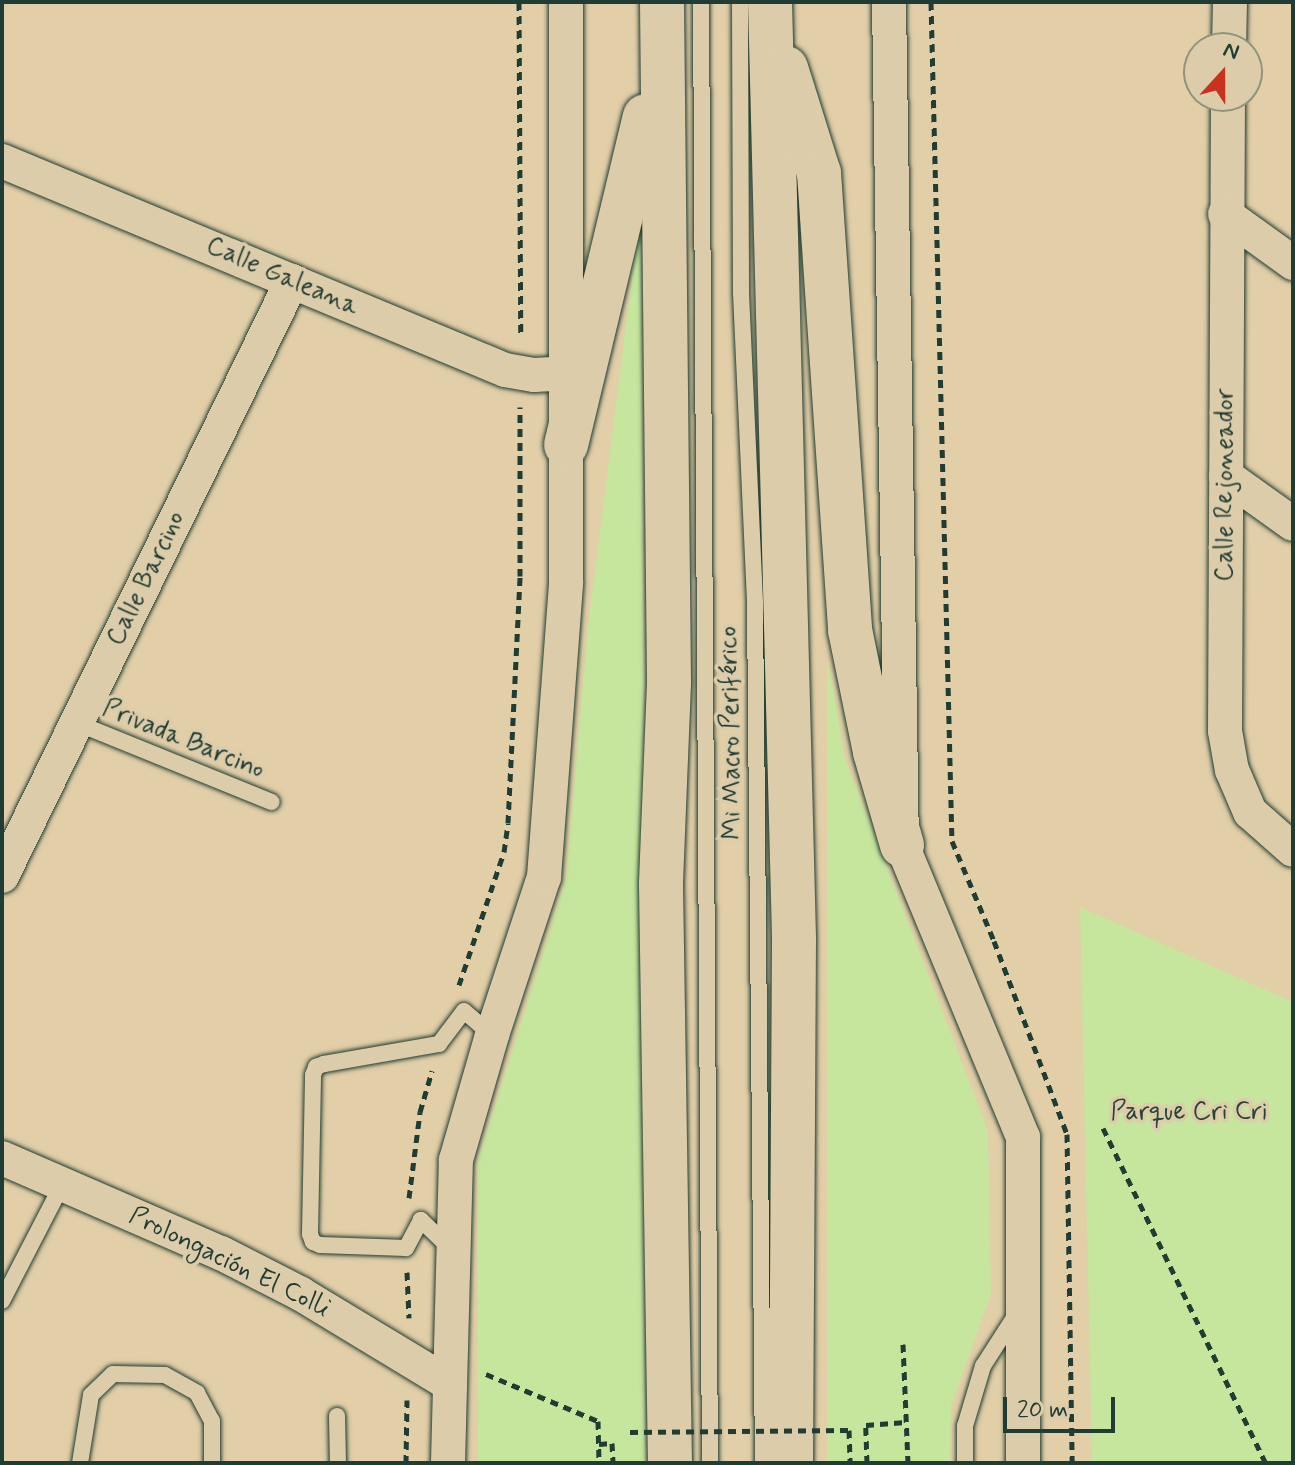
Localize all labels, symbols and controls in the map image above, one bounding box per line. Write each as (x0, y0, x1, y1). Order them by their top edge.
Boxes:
north arrow (1183, 32, 1263, 112)
text: N (1219, 36, 1243, 67)
street label: Calle Galeana (202, 231, 362, 323)
street label: Calle Rejoneador (1210, 390, 1242, 580)
street label: Calle Barcino (102, 508, 192, 650)
street label: Mi Macro Periférico (715, 625, 749, 841)
street label: Privada Barcino (98, 694, 268, 786)
park label: Parque Cri Cri (1109, 1097, 1269, 1129)
street label: Prolongación El Colli (123, 1200, 335, 1326)
scale bar (1007, 1381, 1119, 1431)
text: 20 m (1017, 1395, 1068, 1426)

